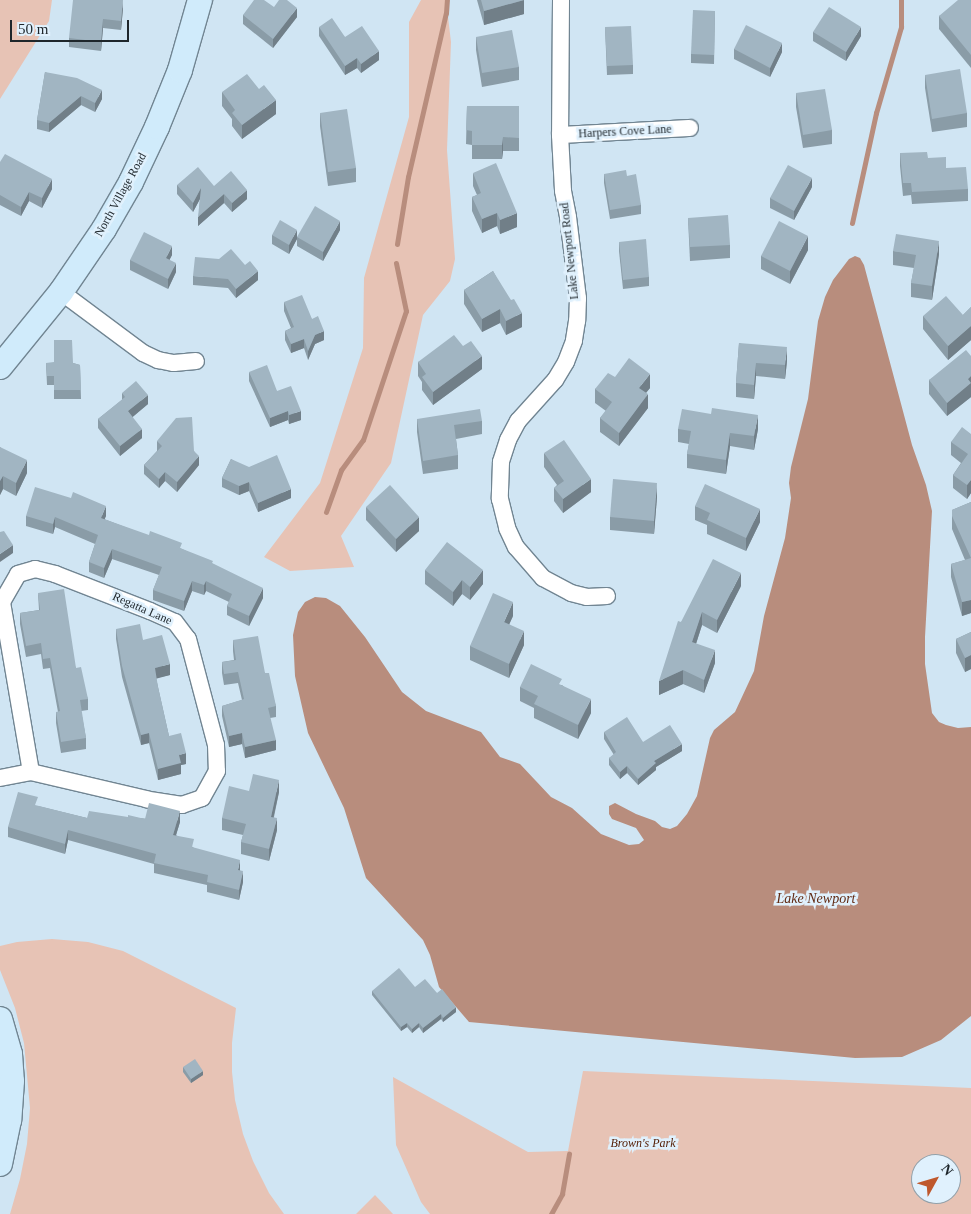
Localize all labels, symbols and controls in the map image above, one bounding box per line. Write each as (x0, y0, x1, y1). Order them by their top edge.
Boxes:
scale bar (12, 10, 131, 42)
text: 50 m (18, 21, 48, 37)
street label: Harpers Cove Lane (578, 122, 672, 142)
street label: North Village Road (92, 150, 150, 240)
street label: Lake Newport Road (558, 202, 582, 300)
street label: Regatta Lane (110, 589, 174, 629)
water label: Lake Newport (777, 891, 855, 907)
park label: Brown's Park (610, 1137, 676, 1151)
north arrow (911, 1154, 961, 1204)
text: N (938, 1161, 956, 1179)

